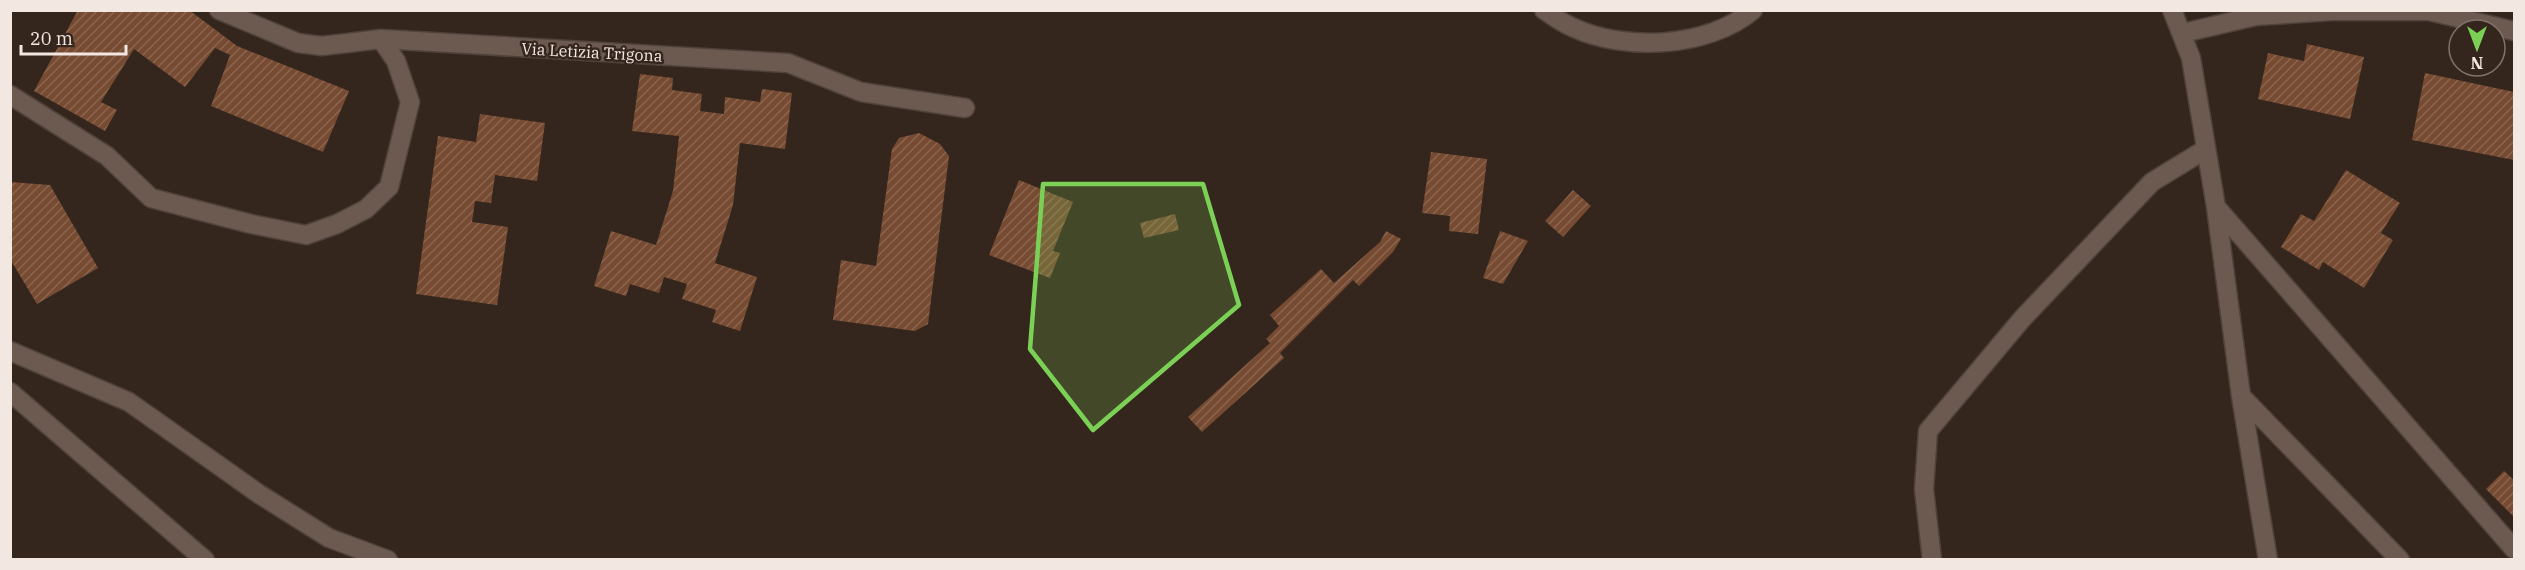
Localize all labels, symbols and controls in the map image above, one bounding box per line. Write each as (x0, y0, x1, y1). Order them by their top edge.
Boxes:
scale bar (21, 18, 126, 56)
north arrow (2447, 18, 2507, 78)
text: 20 m (30, 27, 73, 50)
street label: Via Letizia Trigona (521, 38, 663, 66)
text: N (2471, 53, 2483, 73)

